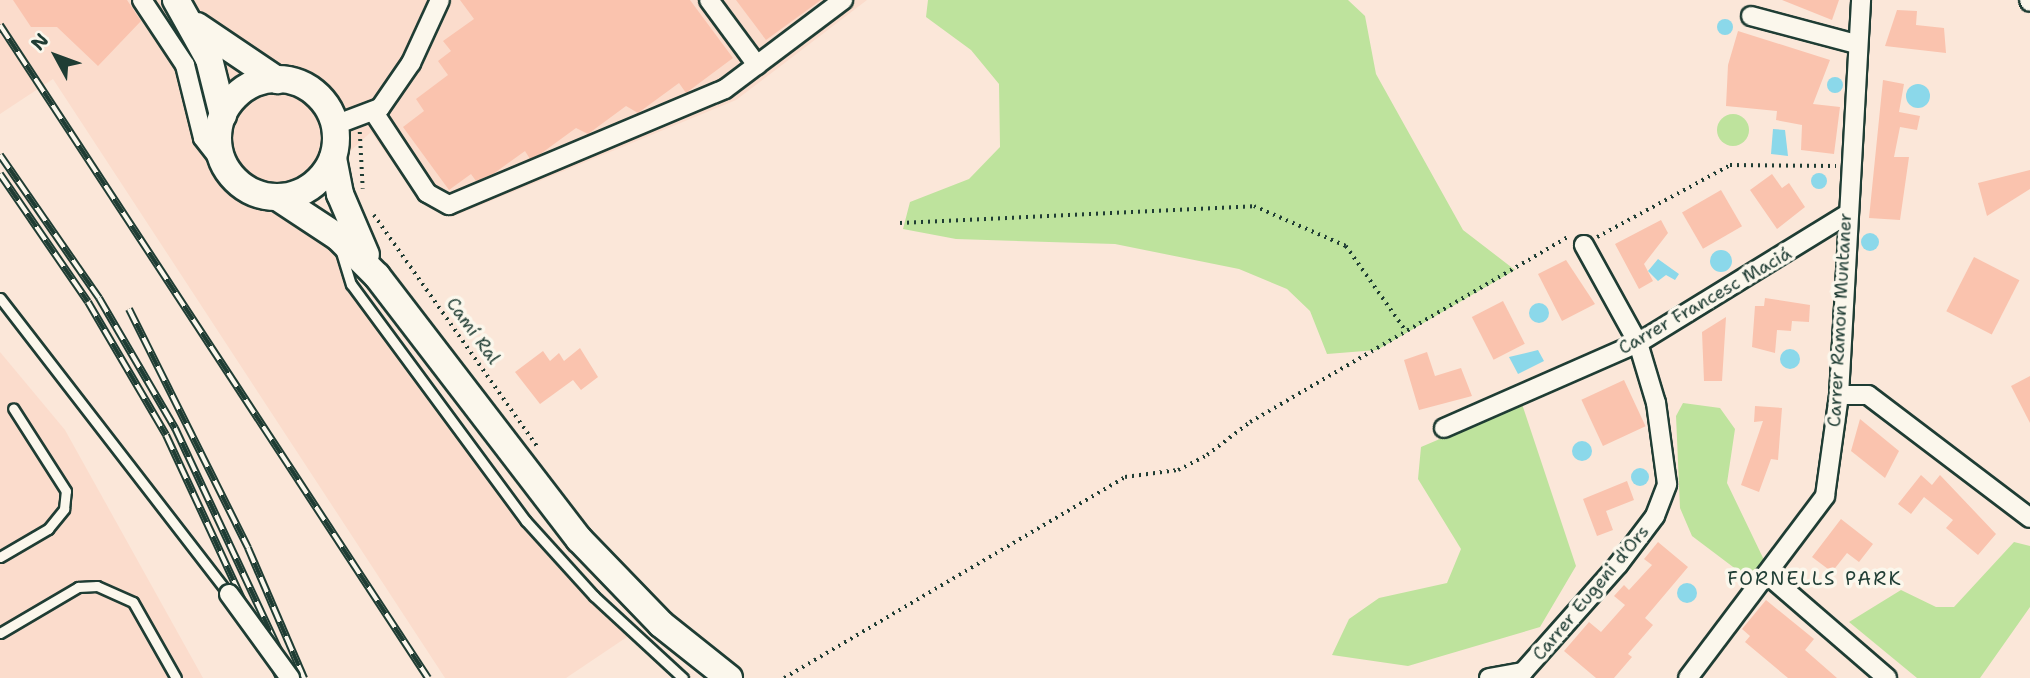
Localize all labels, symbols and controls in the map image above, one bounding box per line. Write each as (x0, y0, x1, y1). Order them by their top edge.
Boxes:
north arrow (21, 21, 91, 91)
text: N (25, 28, 54, 56)
street label: Carrer Ramon Muntaner (1824, 212, 1856, 428)
street label: Carrer Francesc Maciá (1615, 243, 1795, 359)
street label: Camí Ral (442, 293, 504, 369)
street label: Carrer Eugeni d'Ors (1528, 521, 1654, 665)
district label: FORNELLS PARK (1729, 568, 1901, 590)

